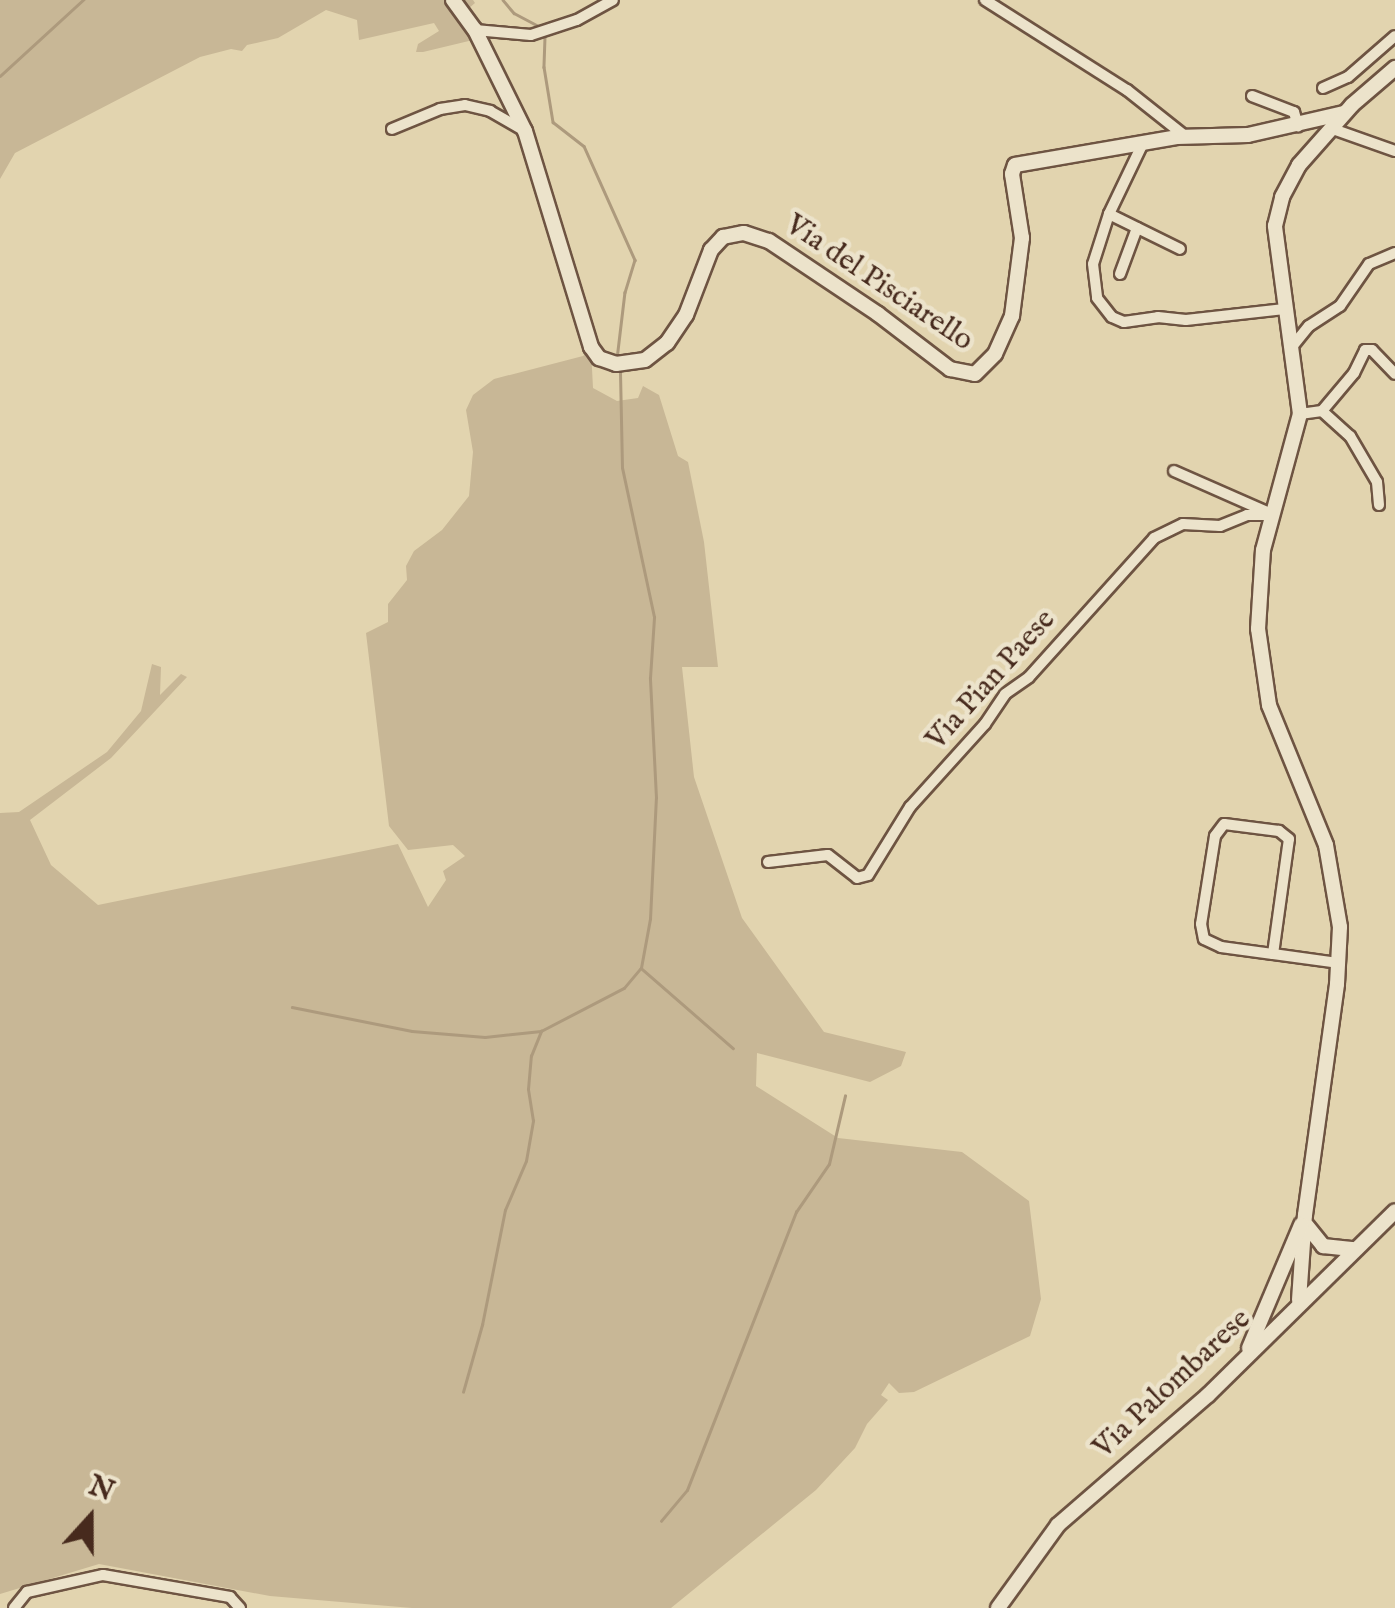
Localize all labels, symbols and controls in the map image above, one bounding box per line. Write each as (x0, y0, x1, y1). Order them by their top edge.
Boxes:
street label: Via del Pisciarello (778, 207, 980, 359)
street label: Via Pian Paese (919, 602, 1063, 758)
street label: Via Palombarese (1086, 1302, 1258, 1466)
north arrow (40, 1468, 140, 1568)
text: N (83, 1469, 119, 1510)

